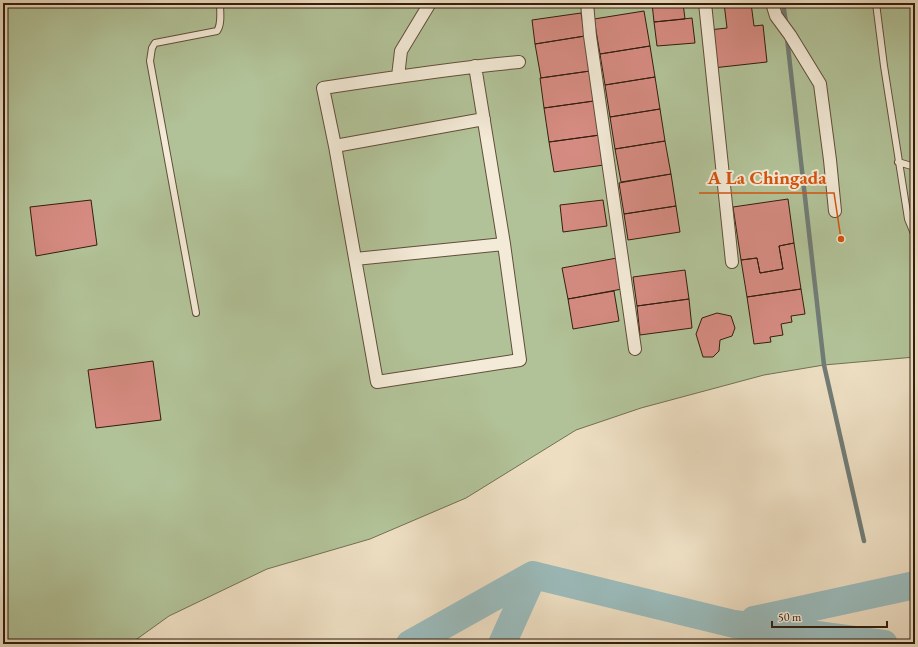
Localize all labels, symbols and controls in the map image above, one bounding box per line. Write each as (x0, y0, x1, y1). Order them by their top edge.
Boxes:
callout: A La Chingada (699, 162, 834, 193)
text: A La Chingada (706, 165, 827, 190)
scale bar (772, 603, 887, 629)
text: 50 m (778, 609, 802, 625)

